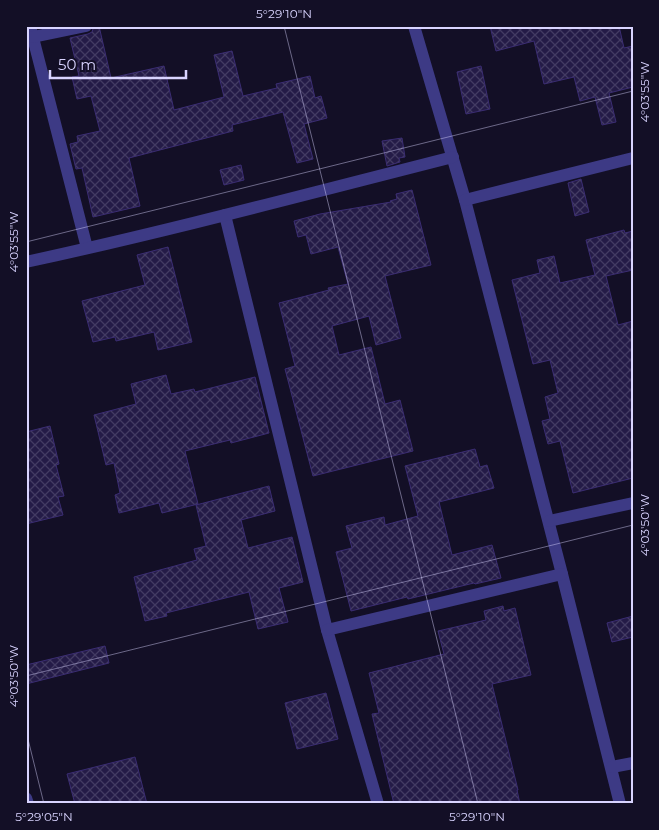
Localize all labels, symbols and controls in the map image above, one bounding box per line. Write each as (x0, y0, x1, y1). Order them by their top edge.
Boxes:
text: 5°29'10"N (256, 6, 312, 21)
scale bar (50, 48, 186, 80)
text: 50 m (58, 55, 96, 74)
text: 4°03'55"W (637, 62, 652, 122)
text: 4°03'55"W (6, 212, 21, 272)
text: 4°03'50"W (637, 494, 652, 556)
text: 4°03'50"W (6, 645, 21, 707)
text: 5°29'05"N (15, 809, 73, 824)
text: 5°29'10"N (449, 809, 505, 824)

